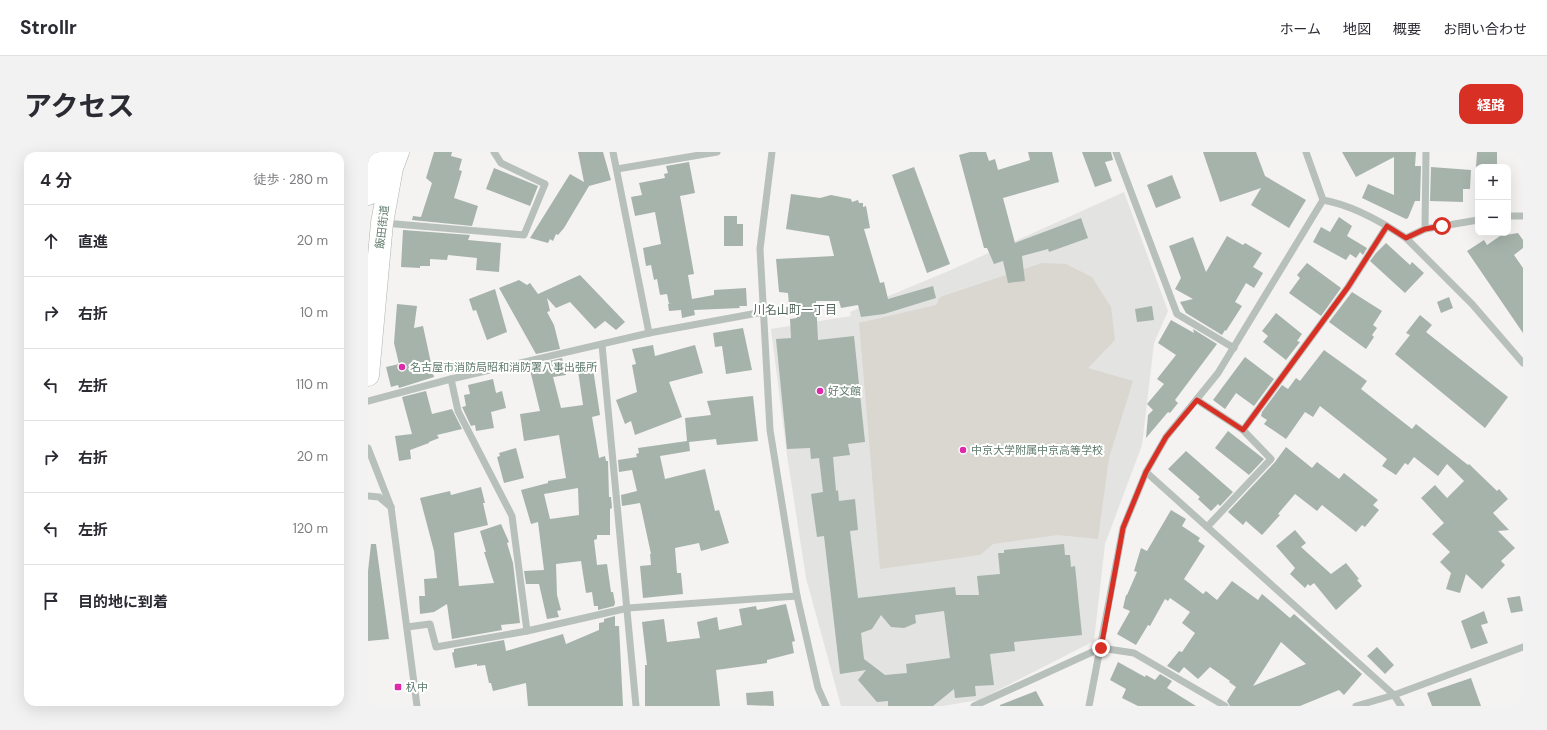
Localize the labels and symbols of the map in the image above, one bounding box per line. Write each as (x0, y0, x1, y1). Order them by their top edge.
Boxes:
street label: 飯田街道 (372, 204, 392, 250)
route start (1433, 217, 1451, 235)
district label: 川名山町一丁目 (753, 302, 837, 318)
place label: 名古屋市消防局昭和消防署八事出張所 (410, 360, 598, 374)
marker: 名古屋市消防局昭和消防署八事出張所 (397, 362, 407, 372)
place label: 好文館 (828, 384, 861, 398)
marker: 好文館 (815, 386, 825, 396)
place label: 中京大学附属中京高等学校 (971, 443, 1103, 457)
marker: 中京大学附属中京高等学校 (958, 445, 968, 455)
route end (1092, 639, 1110, 657)
place label: 杁中 (406, 680, 428, 694)
marker: 杁中 (393, 682, 403, 692)

